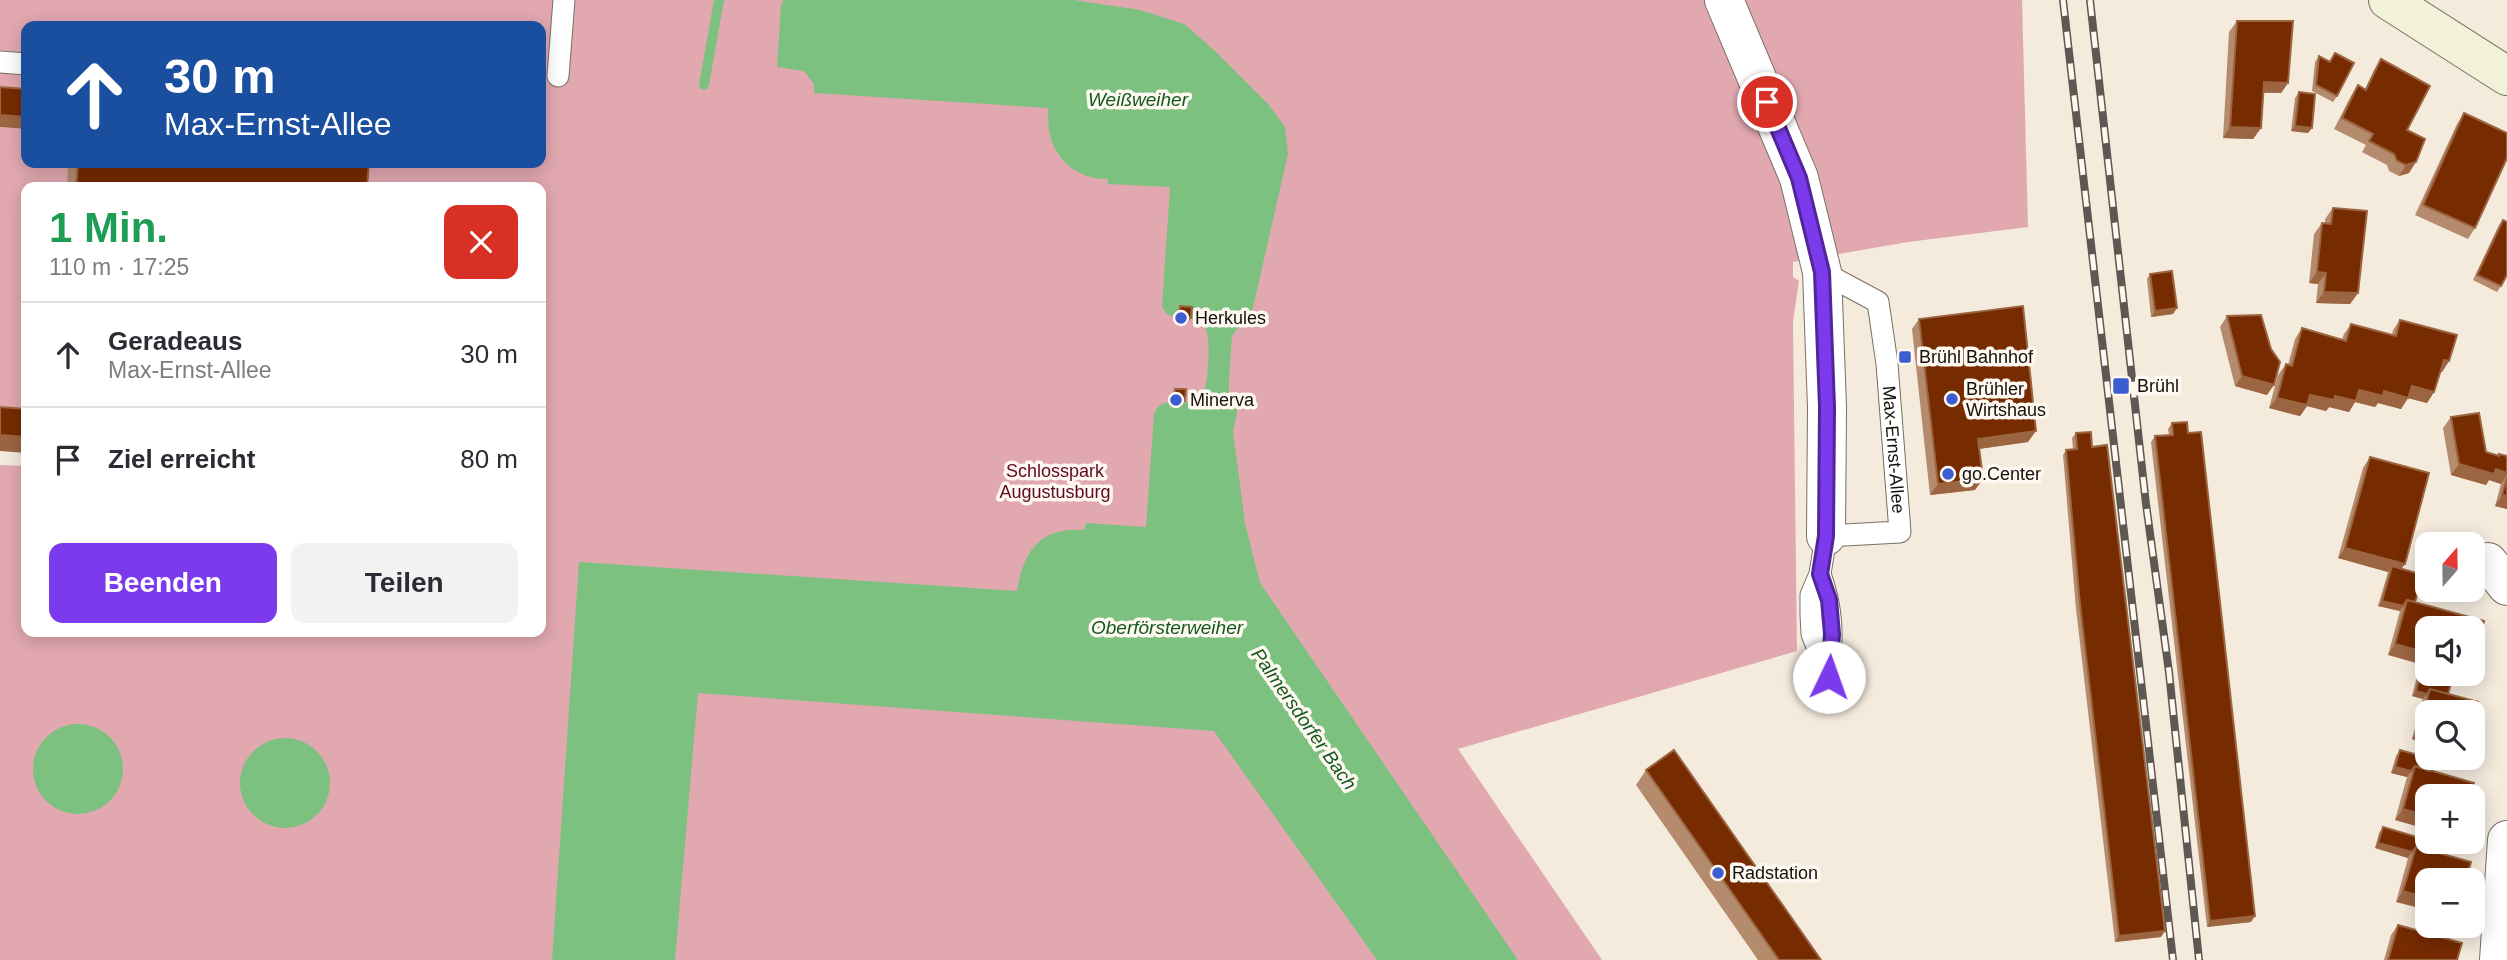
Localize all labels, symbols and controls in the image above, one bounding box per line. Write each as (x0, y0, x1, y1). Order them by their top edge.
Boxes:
icon: ahead (49, 49, 140, 140)
text: 30 m (164, 49, 276, 103)
pin (1737, 72, 1797, 132)
icon: arrive (1748, 83, 1786, 121)
water label: Weißweiher (1088, 89, 1189, 110)
text: Max-Ernst-Allee (164, 106, 392, 142)
text: 1 Min. (49, 204, 168, 251)
button: close (444, 205, 518, 279)
text: 110 m · 17:25 (49, 254, 189, 280)
place label: Herkules (1195, 308, 1266, 328)
marker: Herkules (1173, 310, 1189, 326)
text: Geradeaus (108, 326, 242, 356)
icon: ahead (49, 336, 87, 374)
text: 30 m (460, 339, 518, 369)
place label: Brühl Bahnhof (1919, 347, 2034, 367)
marker: Brühl Bahnhof (1897, 349, 1913, 365)
text: Max-Ernst-Allee (108, 357, 272, 383)
marker: Brühl (2111, 376, 2131, 396)
place label: Brühl (2137, 376, 2179, 396)
place label: Brühler Wirtshaus (1966, 379, 2046, 420)
street label: Max-Ernst-Allee (1879, 385, 1909, 514)
place label: Minerva (1190, 390, 1255, 410)
marker: Brühler Wirtshaus (1944, 391, 1960, 407)
marker: Minerva (1168, 392, 1184, 408)
icon: arrive (49, 441, 87, 479)
text: Ziel erreicht (108, 444, 255, 474)
text: 80 m (460, 444, 518, 474)
park label: Schlosspark Augustusburg (999, 461, 1111, 502)
place label: go.Center (1962, 464, 2041, 484)
marker: go.Center (1940, 466, 1956, 482)
north arrow (2415, 532, 2485, 602)
map controls (2415, 532, 2485, 938)
button: Beenden (49, 543, 277, 623)
button: Teilen (291, 543, 518, 623)
button: sound (2415, 616, 2485, 686)
water label: Oberförsterweiher (1091, 617, 1244, 638)
position arrow (1792, 640, 1866, 714)
water label: Palmersdorfer Bach (1247, 644, 1361, 794)
button: search (2415, 700, 2485, 770)
button: + (2415, 784, 2485, 854)
place label: Radstation (1732, 863, 1818, 883)
marker: Radstation (1710, 865, 1726, 881)
button: − (2415, 868, 2485, 938)

